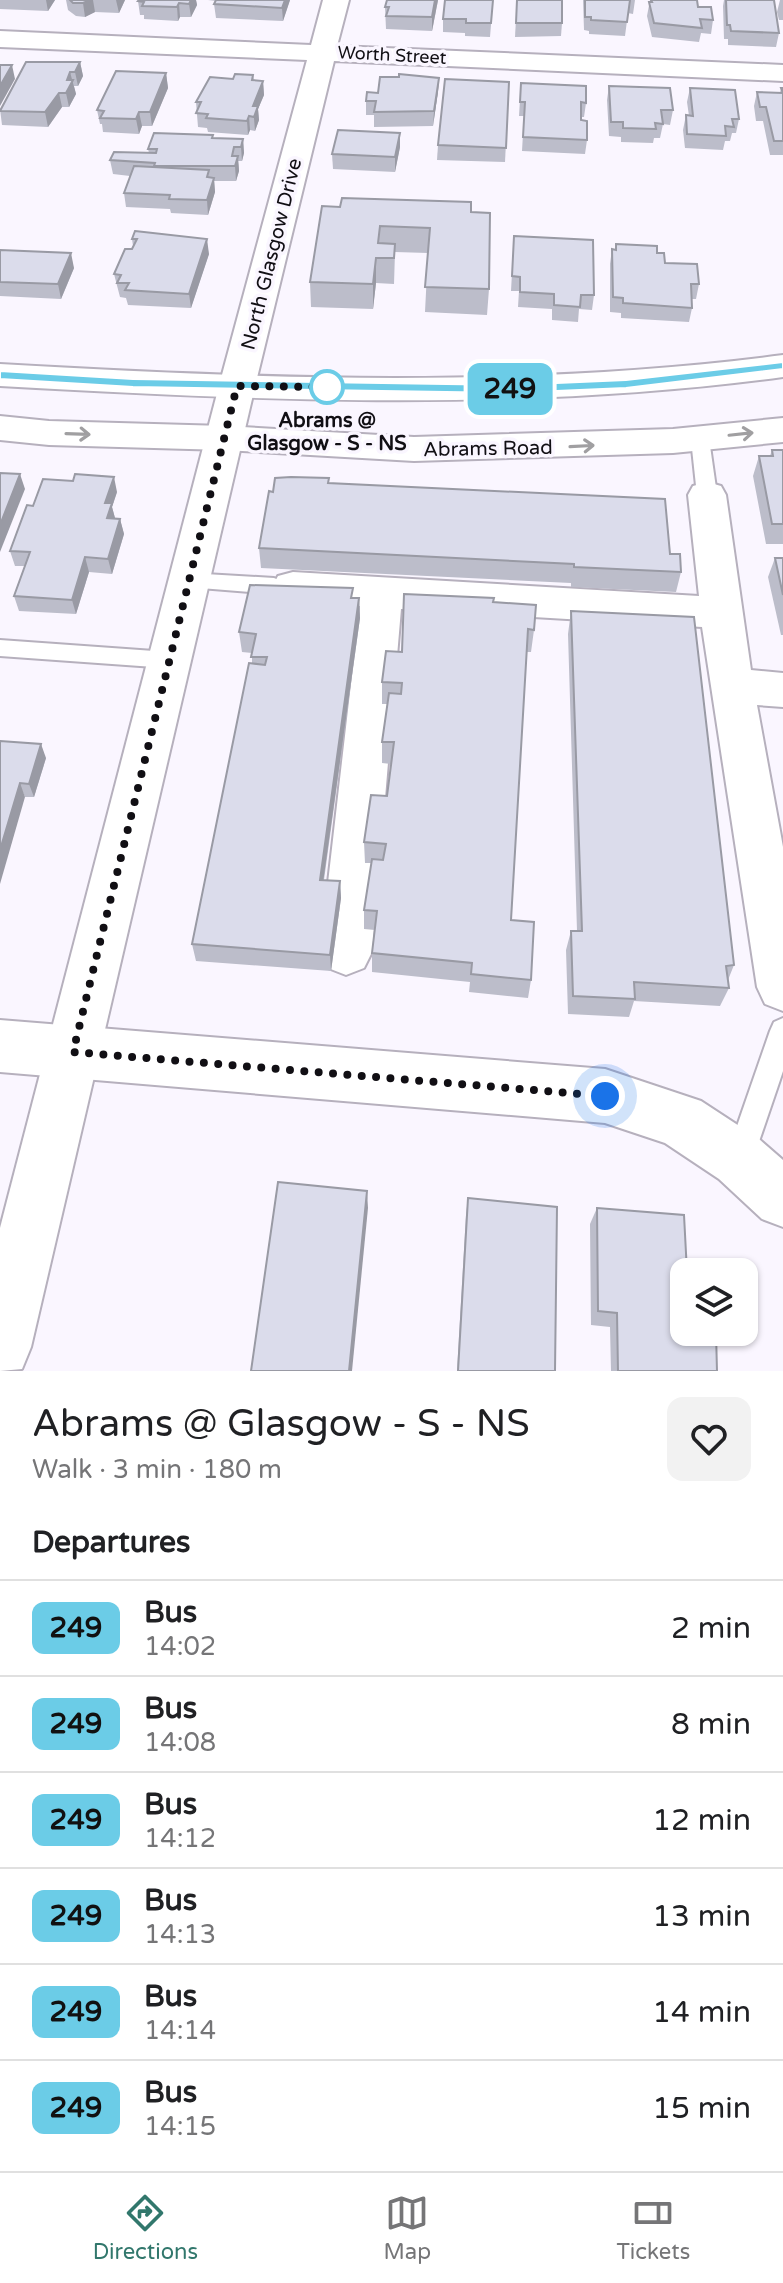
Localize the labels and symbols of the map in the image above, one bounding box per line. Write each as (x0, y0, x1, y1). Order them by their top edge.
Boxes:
street label: Worth Street (337, 41, 447, 69)
street label: North Glasgow Drive (237, 156, 307, 352)
line badge: 249 (464, 363, 556, 415)
marker: Abrams @ Glasgow - S - NS (310, 370, 344, 404)
place label: Abrams @ Glasgow - S - NS (247, 409, 407, 456)
one-way arrow (64, 426, 91, 441)
one-way arrow (727, 427, 754, 442)
street label: Abrams Road (423, 436, 553, 462)
one-way arrow (568, 438, 595, 453)
your location (585, 1076, 625, 1116)

